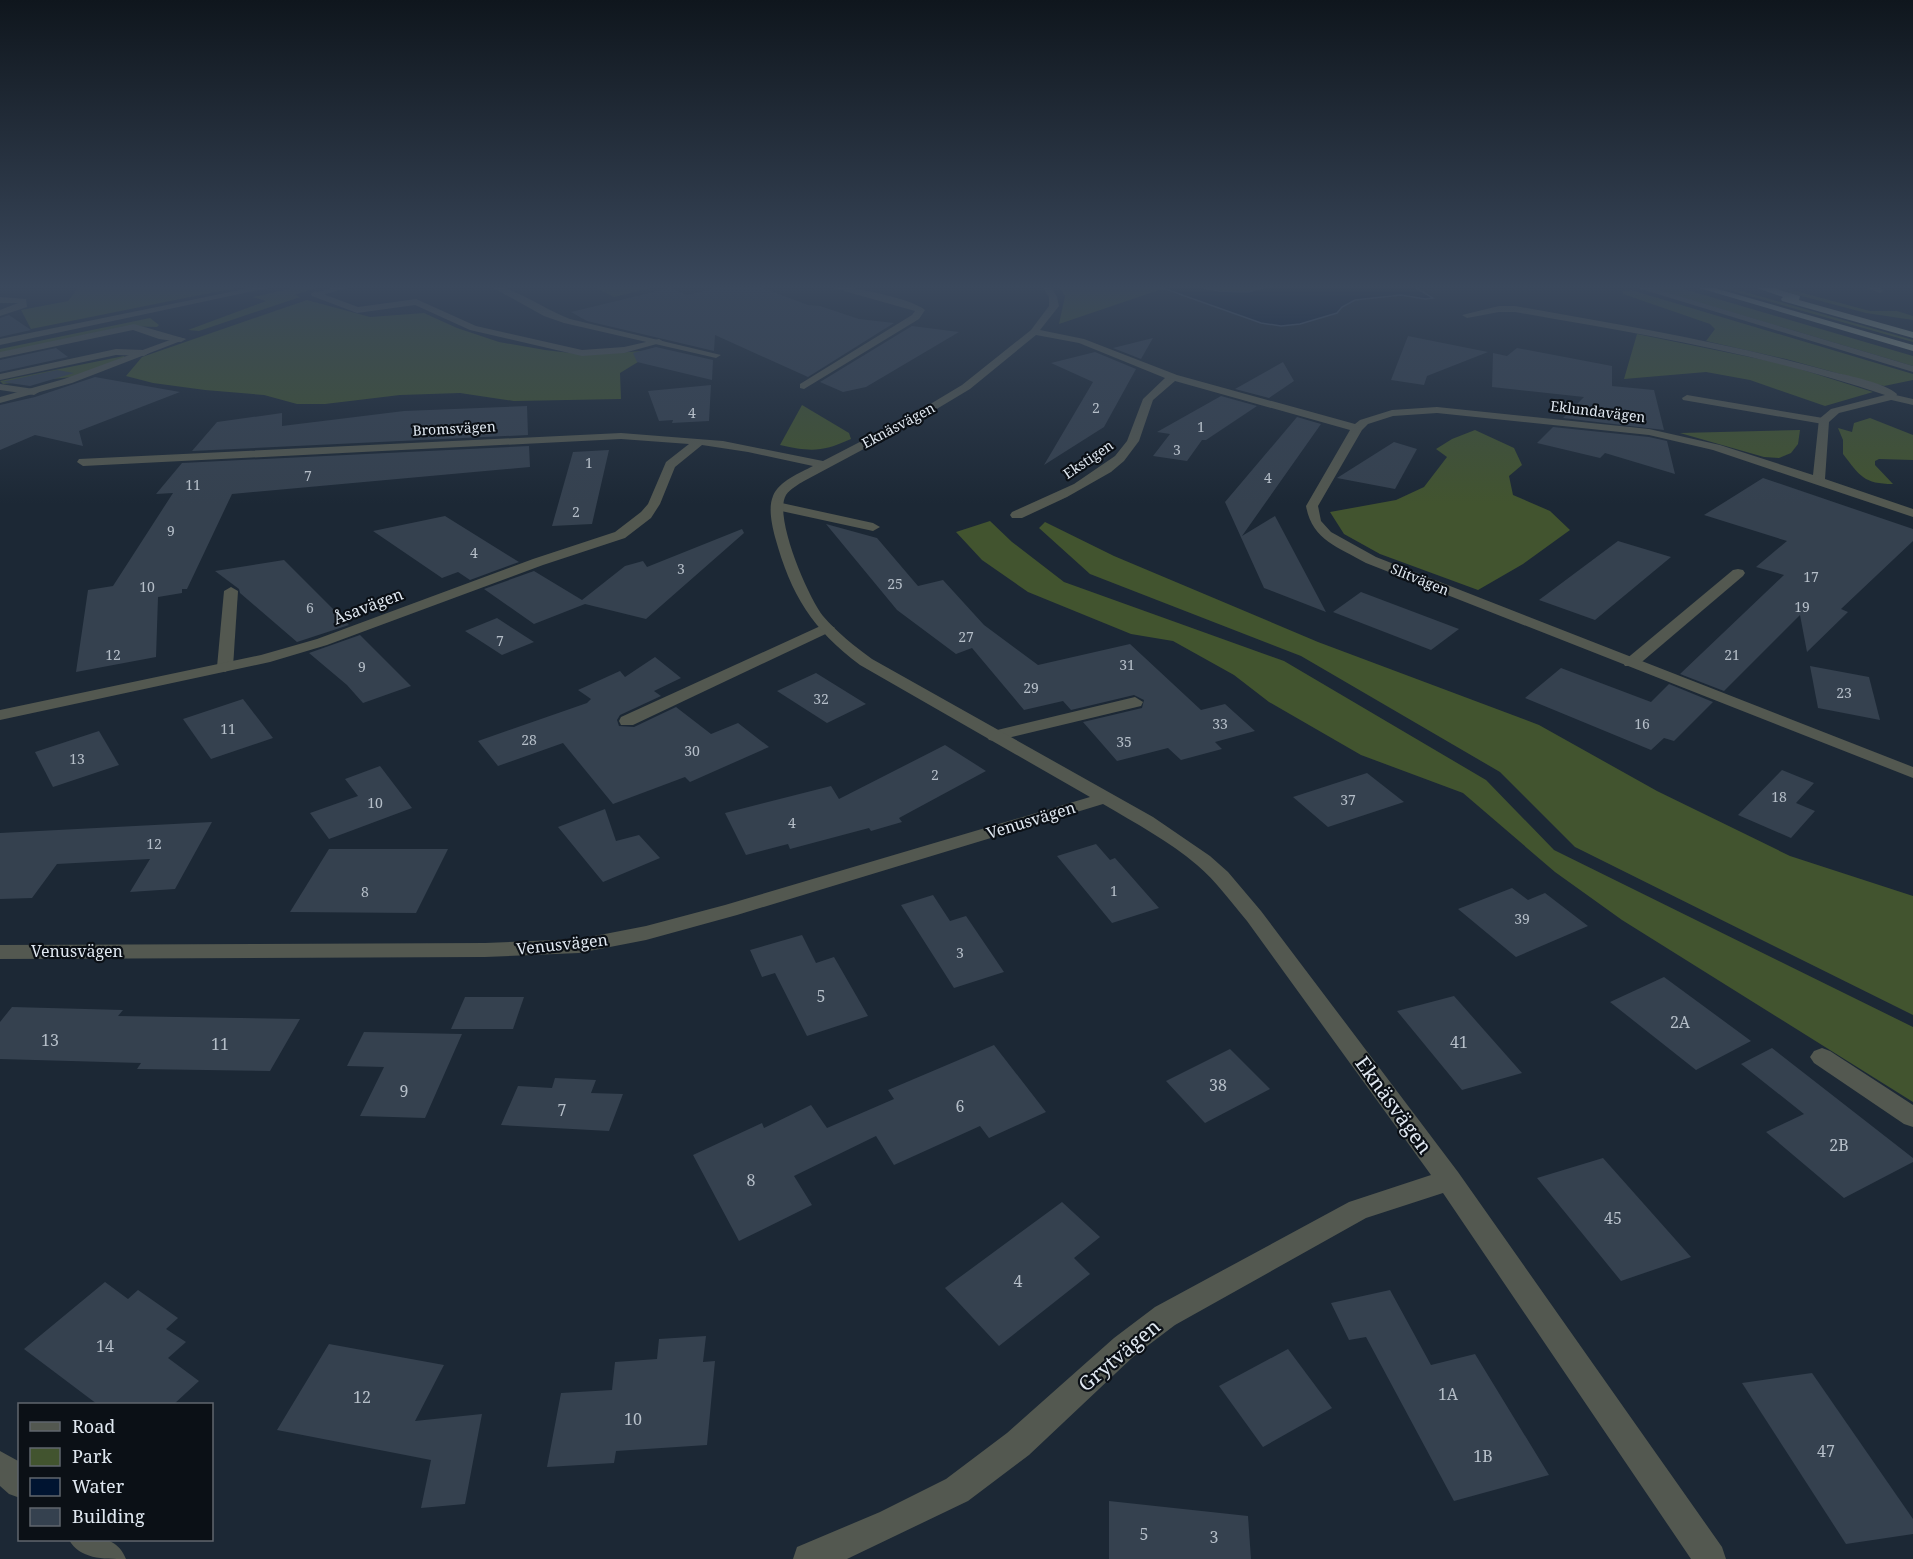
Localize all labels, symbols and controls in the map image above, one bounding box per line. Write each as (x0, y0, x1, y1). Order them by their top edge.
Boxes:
street label: Eklundavägen (1549, 396, 1647, 426)
street label: Eknäsvägen (858, 398, 938, 452)
house number: 2 (1092, 398, 1100, 417)
house number: 4 (688, 403, 696, 422)
street label: Bromsvägen (412, 416, 496, 440)
house number: 1 (1197, 417, 1205, 436)
street label: Ekstigen (1059, 435, 1117, 483)
house number: 3 (1173, 440, 1181, 459)
house number: 1 (585, 453, 593, 472)
house number: 7 (304, 466, 312, 485)
house number: 4 (1264, 468, 1272, 487)
house number: 11 (185, 475, 201, 494)
house number: 2 (572, 502, 580, 521)
house number: 9 (167, 521, 175, 540)
house number: 4 (470, 543, 478, 562)
house number: 3 (677, 559, 685, 578)
street label: Slitvägen (1388, 559, 1452, 599)
house number: 17 (1803, 567, 1819, 586)
house number: 25 (887, 574, 903, 593)
house number: 10 (139, 577, 155, 596)
street label: Åsavägen (330, 583, 406, 629)
house number: 19 (1794, 597, 1810, 616)
house number: 6 (306, 598, 314, 617)
house number: 27 (958, 627, 974, 646)
house number: 7 (496, 631, 504, 650)
house number: 12 (105, 645, 121, 664)
house number: 21 (1724, 645, 1740, 664)
house number: 31 (1119, 655, 1135, 674)
house number: 9 (358, 657, 366, 676)
house number: 29 (1023, 678, 1039, 697)
house number: 23 (1836, 683, 1852, 702)
house number: 32 (813, 689, 829, 708)
house number: 33 (1212, 714, 1228, 733)
house number: 16 (1634, 714, 1650, 733)
house number: 11 (220, 719, 236, 738)
house number: 28 (521, 730, 537, 749)
house number: 35 (1116, 732, 1132, 751)
house number: 30 (684, 741, 700, 760)
house number: 13 (69, 749, 85, 768)
house number: 2 (931, 765, 939, 784)
house number: 18 (1771, 787, 1787, 806)
house number: 37 (1340, 790, 1356, 809)
house number: 10 (367, 793, 383, 812)
street label: Venusvägen (984, 796, 1078, 844)
house number: 4 (788, 813, 796, 832)
house number: 12 (146, 834, 162, 853)
house number: 1 (1110, 881, 1118, 900)
house number: 8 (361, 882, 369, 901)
house number: 39 (1514, 909, 1530, 928)
street label: Venusvägen (515, 928, 609, 960)
street label: Venusvägen (31, 940, 123, 962)
house number: 3 (956, 943, 964, 962)
house number: 5 (817, 985, 825, 1007)
house number: 2A (1670, 1011, 1691, 1033)
house number: 13 (41, 1029, 59, 1051)
house number: 41 (1450, 1031, 1468, 1053)
house number: 11 (211, 1033, 229, 1055)
street label: Eknäsvägen (1349, 1051, 1439, 1159)
house number: 38 (1209, 1074, 1227, 1096)
house number: 9 (400, 1080, 408, 1102)
house number: 6 (956, 1095, 965, 1117)
house number: 7 (558, 1099, 567, 1121)
house number: 2B (1829, 1134, 1849, 1156)
house number: 8 (747, 1169, 756, 1191)
house number: 45 (1604, 1207, 1622, 1229)
house number: 4 (1014, 1270, 1023, 1292)
street label: Grytvägen (1072, 1313, 1166, 1397)
house number: 14 (96, 1335, 114, 1357)
house number: 1A (1438, 1383, 1459, 1405)
house number: 12 (353, 1386, 371, 1408)
legend (18, 1403, 213, 1541)
house number: 10 (624, 1408, 642, 1430)
text: Road (72, 1414, 115, 1438)
house number: 47 (1817, 1440, 1835, 1462)
text: Park (72, 1444, 112, 1468)
house number: 1B (1473, 1445, 1493, 1467)
text: Water (72, 1474, 125, 1498)
text: Building (72, 1504, 145, 1528)
house number: 5 (1140, 1523, 1148, 1545)
house number: 3 (1210, 1526, 1219, 1548)

